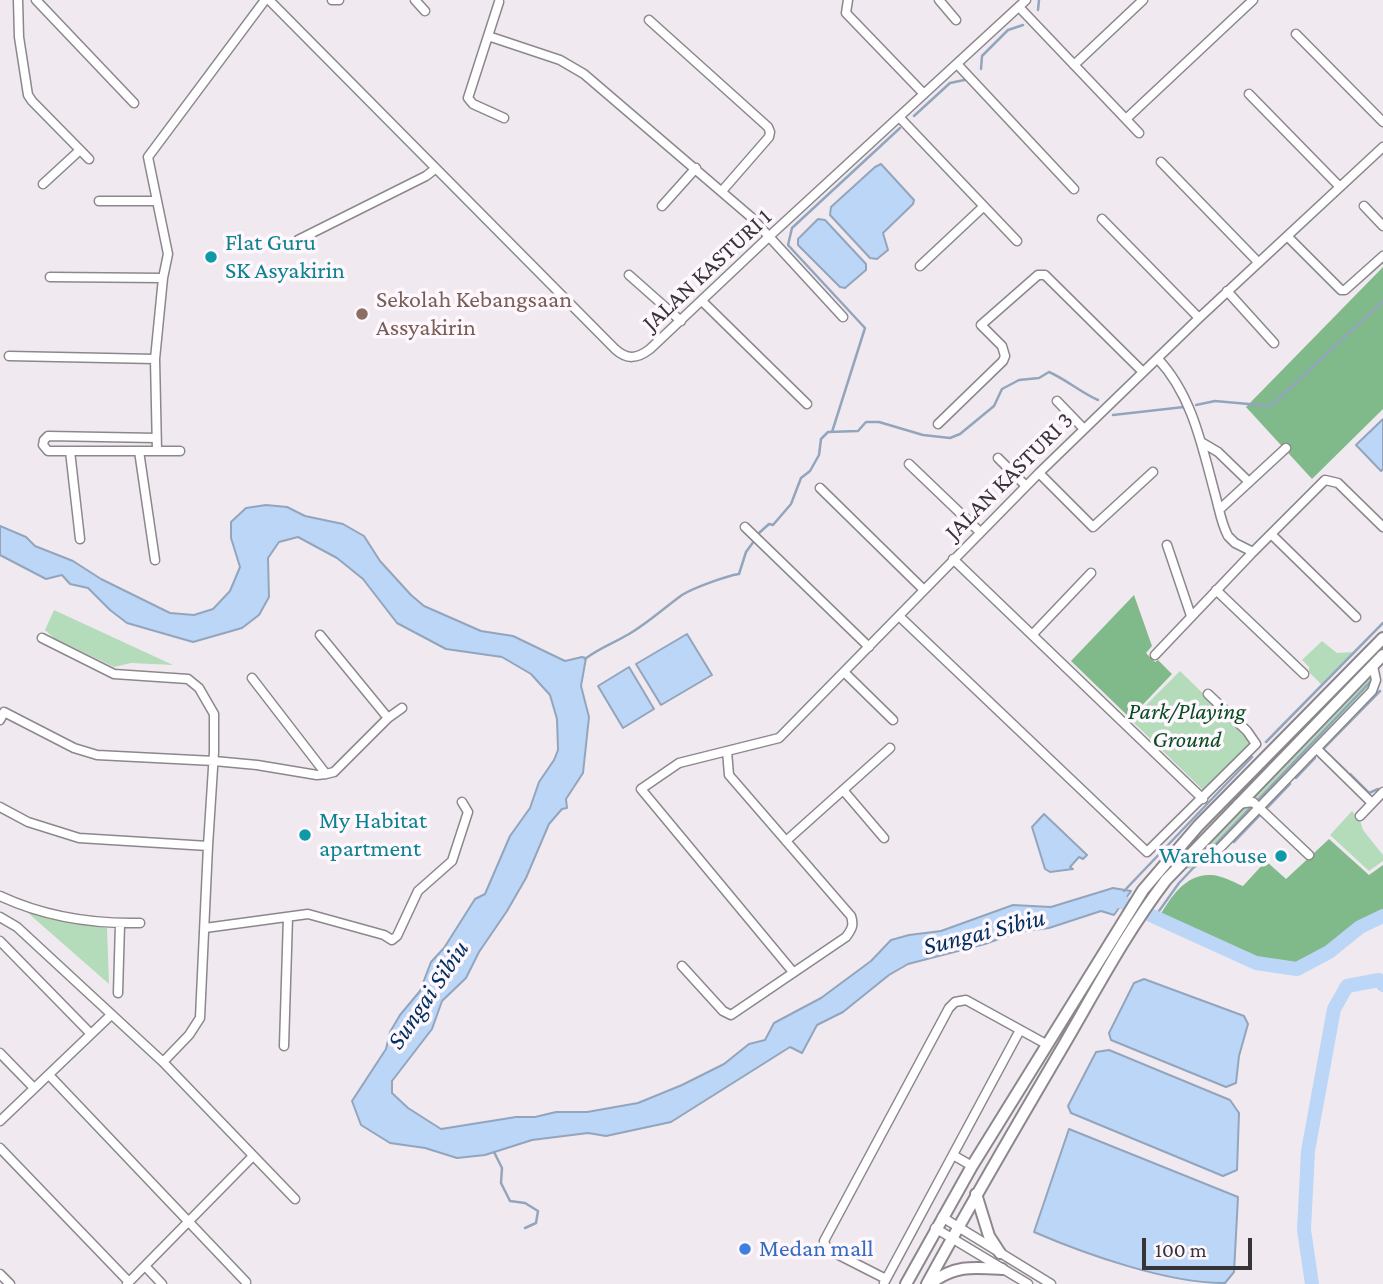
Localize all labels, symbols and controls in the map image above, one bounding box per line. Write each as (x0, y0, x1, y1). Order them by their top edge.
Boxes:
street label: JALAN KASTURI 1 (636, 203, 778, 337)
place label: Flat Guru SK Asyakirin (225, 229, 345, 285)
marker: Flat Guru SK Asyakirin (203, 249, 219, 265)
place label: Sekolah Kebangsaan Assyakirin (376, 286, 572, 342)
marker: Sekolah Kebangsaan Assyakirin (354, 306, 370, 322)
street label: JALAN KASTURI 3 (939, 406, 1079, 546)
park label: Park/Playing Ground (1128, 698, 1246, 754)
place label: My Habitat apartment (319, 807, 427, 863)
marker: My Habitat apartment (297, 827, 313, 843)
place label: Warehouse (1159, 842, 1267, 870)
marker: Warehouse (1273, 848, 1289, 864)
water label: Sungai Sibiu (920, 902, 1048, 962)
water label: Sungai Sibiu (380, 935, 476, 1055)
scale bar (1145, 1224, 1255, 1268)
place label: Medan mall (759, 1235, 874, 1263)
text: 100 m (1155, 1238, 1207, 1262)
marker: Medan mall (737, 1241, 753, 1257)

